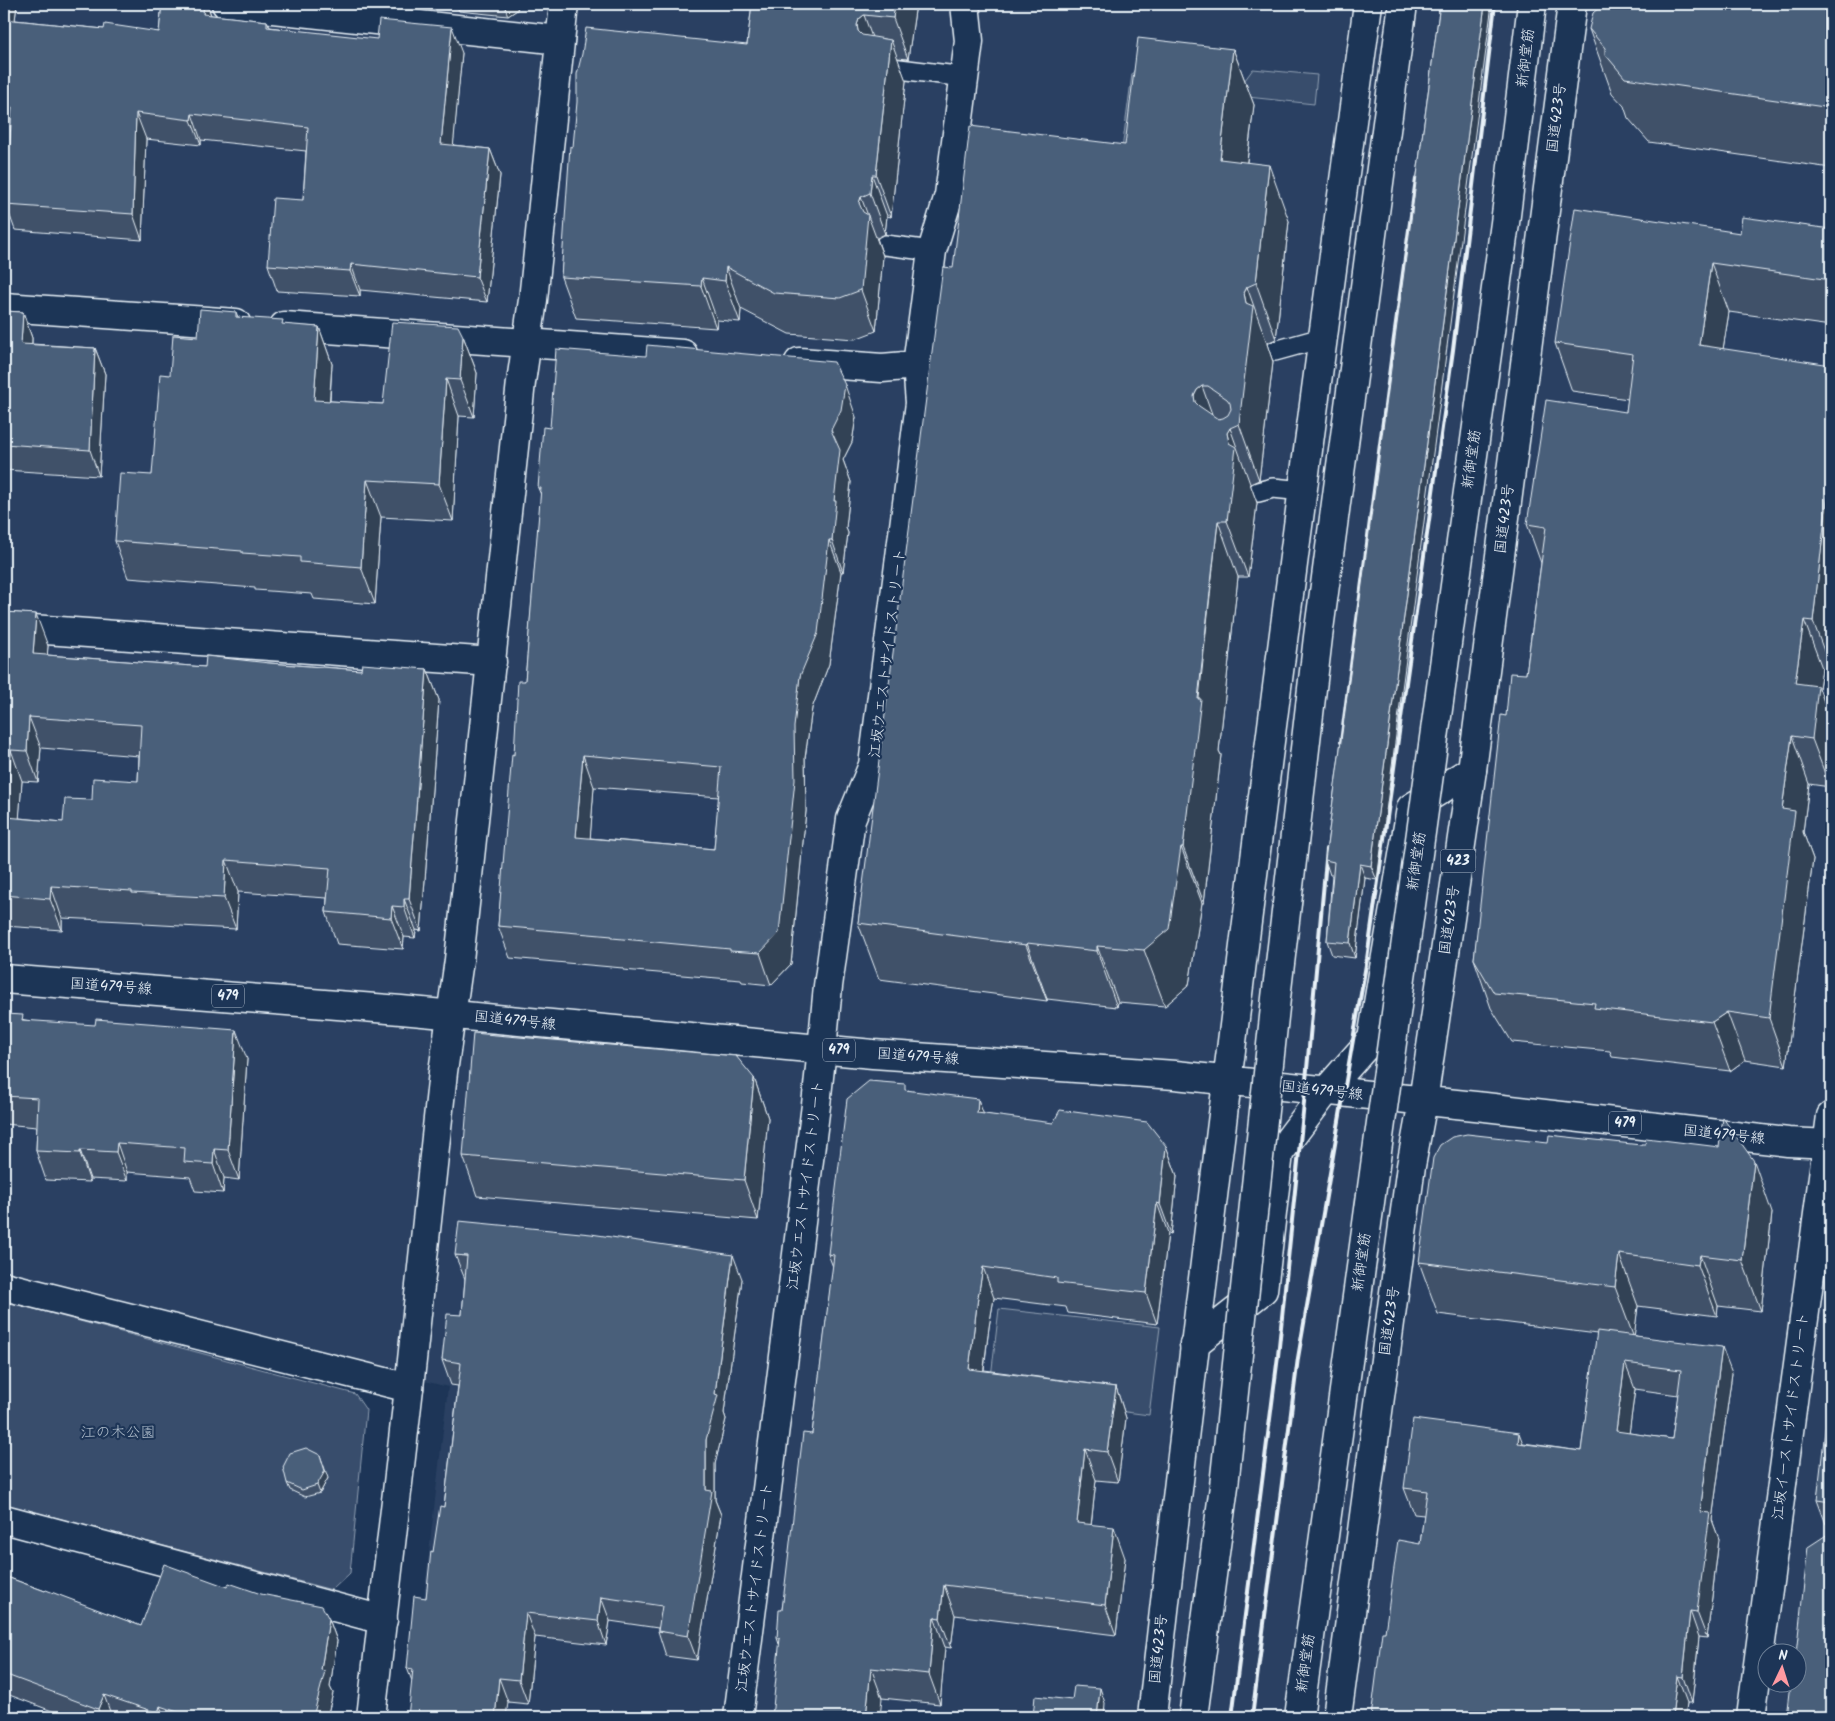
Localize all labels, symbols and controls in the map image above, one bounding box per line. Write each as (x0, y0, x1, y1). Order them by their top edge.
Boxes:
street label: 新御堂筋 (1510, 27, 1542, 89)
street label: 国道423号 (1541, 82, 1573, 154)
street label: 新御堂筋 (1456, 428, 1488, 490)
street label: 国道423号 (1489, 483, 1521, 555)
street label: 江坂ウエストサイドストリート (863, 547, 913, 759)
street label: 新御堂筋 (1401, 830, 1433, 892)
road number: 423 (1440, 849, 1476, 872)
street label: 国道423号 (1433, 883, 1467, 957)
street label: 国道479号線 (69, 972, 153, 1002)
road number: 479 (212, 984, 244, 1008)
street label: 国道479号線 (473, 1005, 557, 1037)
road number: 479 (823, 1038, 855, 1062)
street label: 国道479号線 (876, 1042, 960, 1072)
street label: 国道479号線 (1280, 1075, 1364, 1107)
street label: 江坂ウエストサイドストリート (781, 1079, 831, 1291)
road number: 479 (1609, 1112, 1641, 1134)
street label: 国道479号線 (1682, 1119, 1766, 1151)
street label: 新御堂筋 (1346, 1231, 1378, 1293)
street label: 国道423号 (1373, 1284, 1407, 1358)
street label: 江坂イーストサイドストリート (1766, 1311, 1816, 1521)
park label: 江の木公園 (80, 1421, 156, 1445)
street label: 江坂ウエストサイドストリート (730, 1481, 780, 1693)
street label: 国道423号 (1143, 1613, 1175, 1685)
street label: 新御堂筋 (1290, 1632, 1322, 1694)
north arrow (1758, 1644, 1808, 1694)
text: N (1778, 1645, 1788, 1667)

